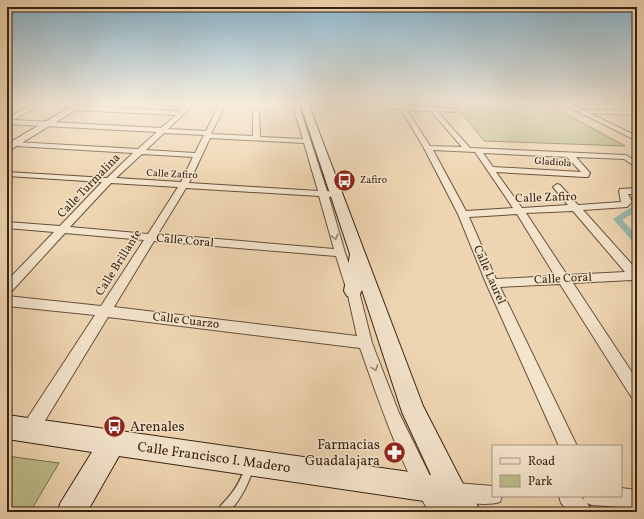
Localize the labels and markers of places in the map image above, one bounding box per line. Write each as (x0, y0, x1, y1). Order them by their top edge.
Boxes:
bus stop icon: Zafiro (331, 167, 357, 193)
place label: Zafiro (360, 173, 387, 187)
bus stop icon: Arenales (101, 414, 127, 440)
place label: Arenales (130, 418, 185, 437)
place label: Farmacias Guadalajara (305, 436, 380, 471)
pharmacy icon: Farmacias Guadalajara (382, 440, 408, 466)

